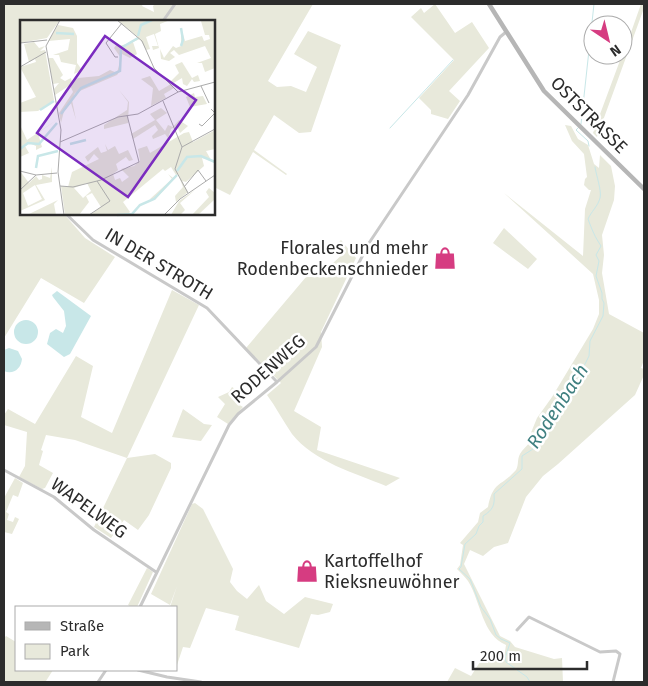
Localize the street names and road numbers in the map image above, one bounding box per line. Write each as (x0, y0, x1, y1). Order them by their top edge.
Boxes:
street label: OSTSTRASSE (546, 72, 632, 158)
street label: IN DER STROTH (101, 223, 217, 305)
street label: RODENWEG (226, 330, 310, 408)
street label: WAPELWEG (46, 473, 132, 543)

